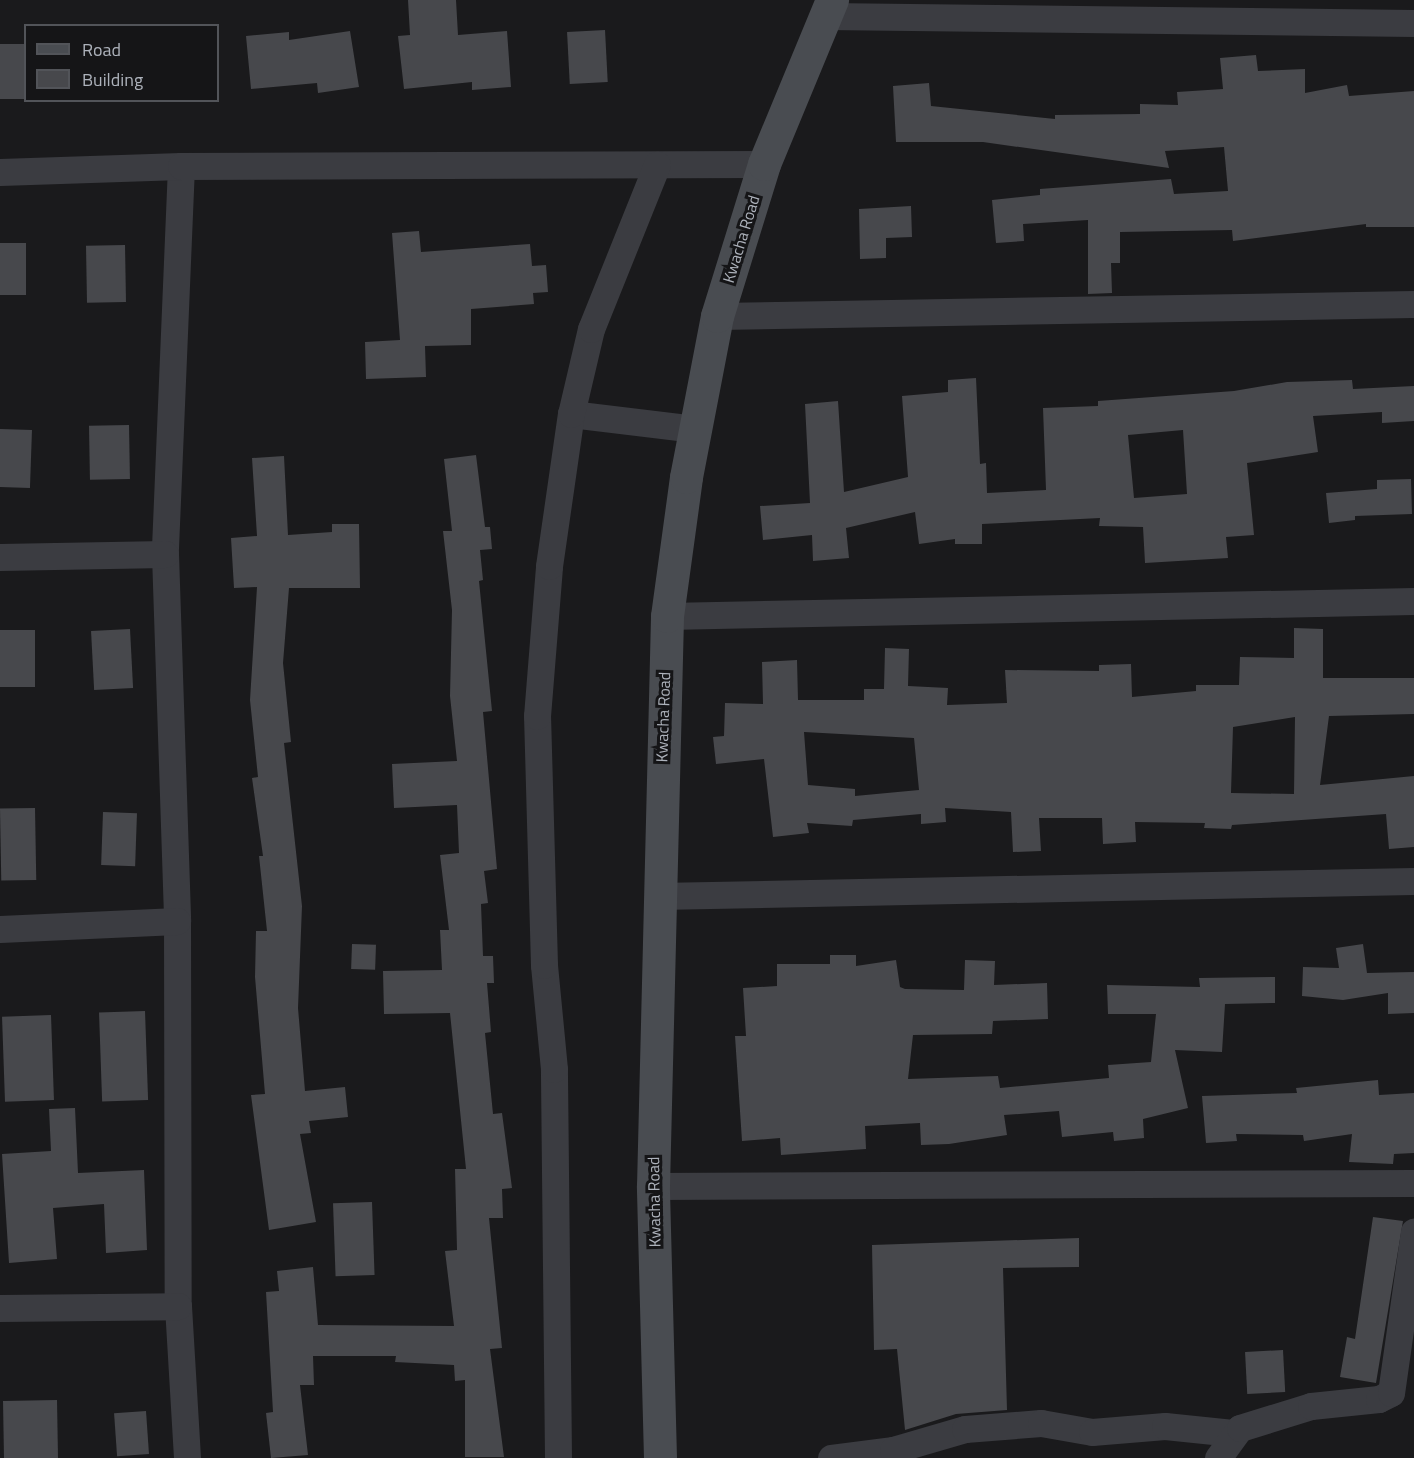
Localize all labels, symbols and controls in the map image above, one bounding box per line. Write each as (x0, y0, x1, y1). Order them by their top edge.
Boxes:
legend (24, 24, 219, 102)
text: Road (82, 36, 121, 63)
text: Building (82, 66, 143, 93)
street label: Kwacha Road (719, 193, 763, 285)
street label: Kwacha Road (652, 671, 674, 763)
street label: Kwacha Road (644, 1157, 664, 1247)

